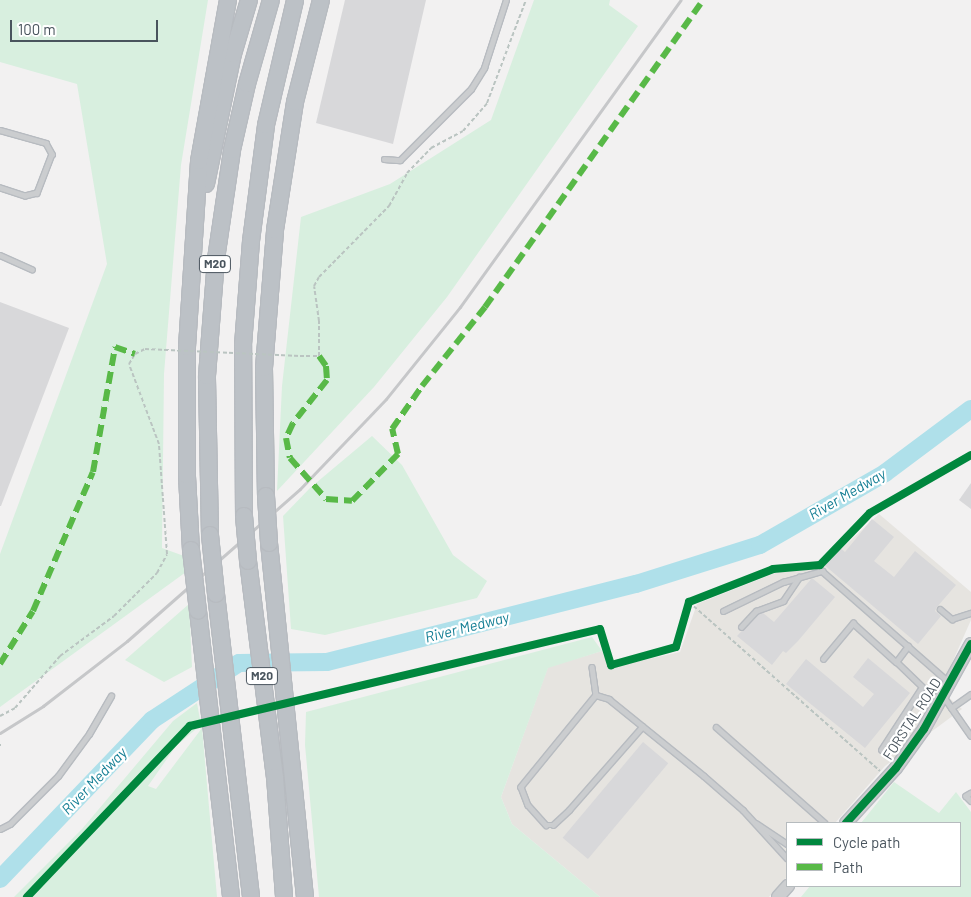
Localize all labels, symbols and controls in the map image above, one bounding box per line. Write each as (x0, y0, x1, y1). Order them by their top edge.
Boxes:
scale bar (12, 10, 160, 42)
text: 100 m (18, 20, 56, 38)
road number: M20 (199, 254, 231, 274)
water label: River Medway (805, 465, 889, 523)
water label: River Medway (423, 608, 511, 646)
road number: M20 (246, 666, 278, 686)
street label: FORSTAL ROAD (879, 675, 945, 763)
water label: River Medway (58, 744, 130, 818)
legend (786, 822, 961, 887)
text: Cycle path (833, 833, 900, 851)
text: Path (833, 858, 863, 876)

